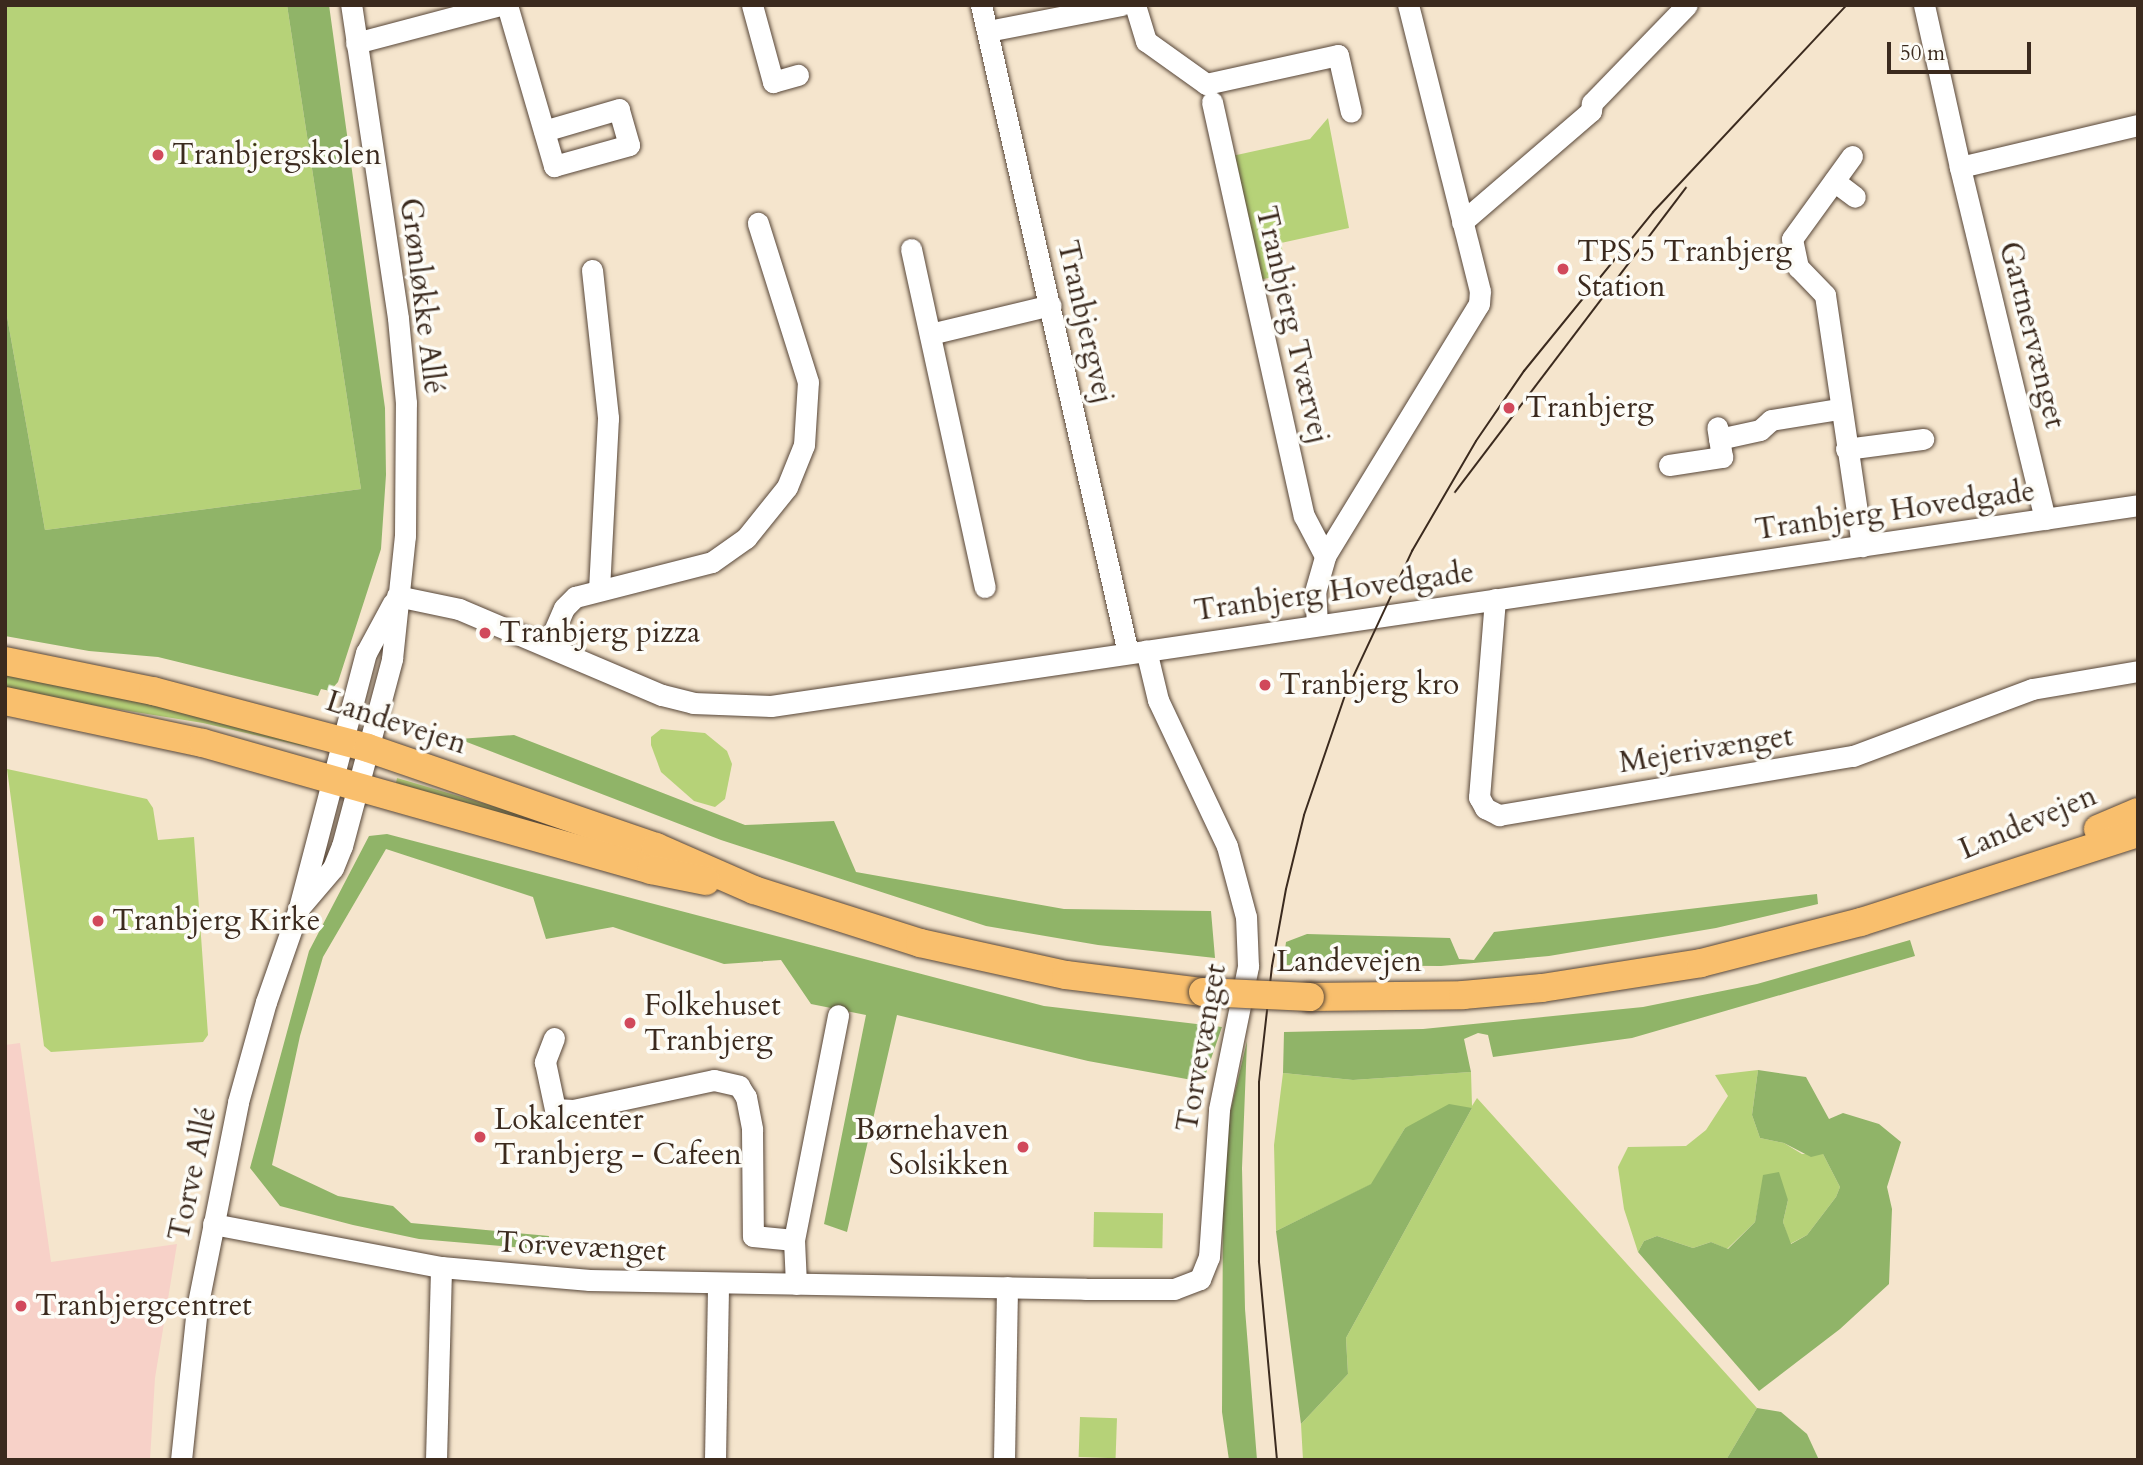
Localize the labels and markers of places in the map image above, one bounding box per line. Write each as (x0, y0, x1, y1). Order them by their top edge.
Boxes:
place label: Tranbjergskolen (172, 137, 382, 173)
marker: Tranbjergskolen (150, 147, 166, 163)
place label: TPS 5 Tranbjerg Station (1577, 234, 1792, 304)
marker: TPS 5 Tranbjerg Station (1555, 261, 1571, 277)
place label: Tranbjerg (1525, 390, 1654, 426)
marker: Tranbjerg (1499, 398, 1519, 418)
place label: Tranbjerg pizza (499, 615, 700, 651)
marker: Tranbjerg pizza (477, 625, 493, 641)
place label: Tranbjerg kro (1279, 667, 1459, 703)
marker: Tranbjerg kro (1257, 677, 1273, 693)
place label: Tranbjerg Kirke (112, 903, 320, 939)
marker: Tranbjerg Kirke (90, 913, 106, 929)
place label: Folkehuset Tranbjerg (644, 988, 781, 1058)
marker: Folkehuset Tranbjerg (622, 1015, 638, 1031)
place label: Lokalcenter Tranbjerg - Cafeen (494, 1102, 742, 1172)
place label: Børnehaven Solsikken (855, 1112, 1009, 1182)
marker: Lokalcenter Tranbjerg - Cafeen (472, 1129, 488, 1145)
marker: Børnehaven Solsikken (1015, 1139, 1031, 1155)
place label: Tranbjergcentret (35, 1288, 252, 1324)
marker: Tranbjergcentret (13, 1298, 29, 1314)

